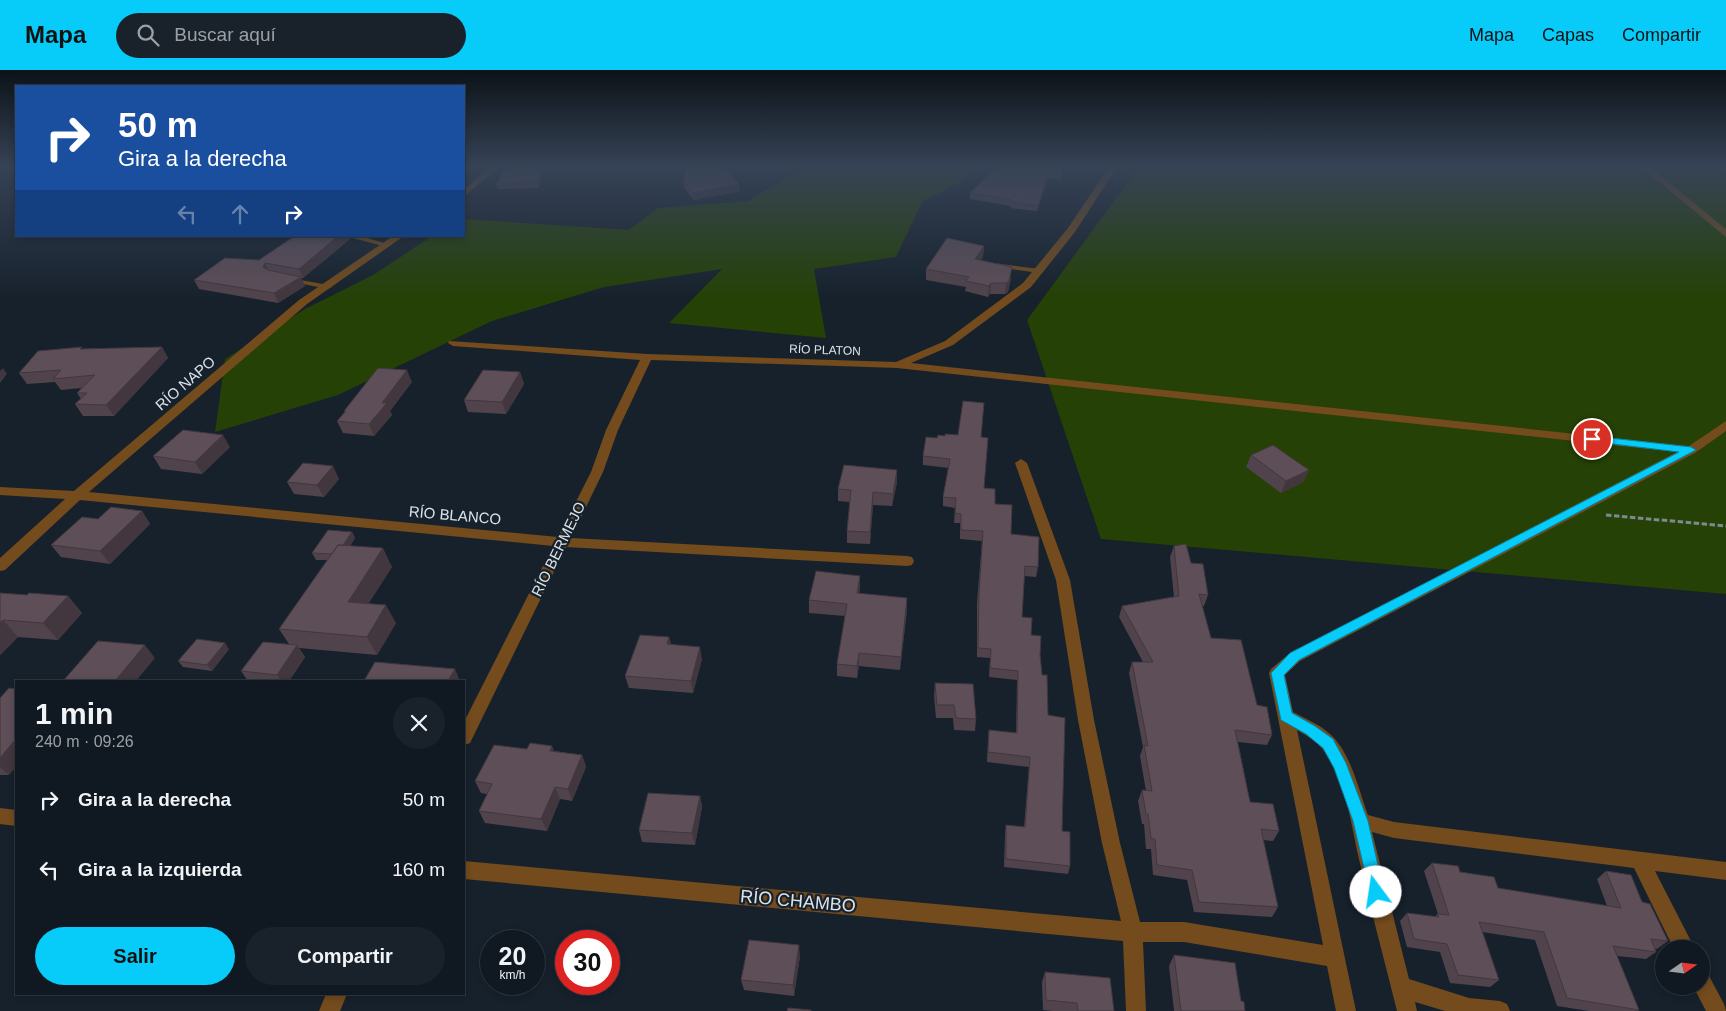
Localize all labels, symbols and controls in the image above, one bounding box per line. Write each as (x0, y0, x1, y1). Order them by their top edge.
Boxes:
search box (116, 13, 466, 58)
text: Mapa (25, 21, 86, 48)
icon: search (134, 21, 162, 49)
text: Buscar aquí (174, 24, 276, 45)
text: Mapa (1469, 25, 1514, 45)
text: Capas (1542, 25, 1594, 45)
text: Compartir (1622, 25, 1701, 45)
icon: right (35, 105, 100, 170)
text: 50 m (118, 105, 198, 144)
text: Gira a la derecha (118, 146, 287, 171)
icon: left (173, 200, 201, 228)
icon: ahead (226, 200, 254, 228)
icon: right (279, 200, 307, 228)
street label: RÍO PLATON (789, 341, 861, 358)
street label: RÍO NAPO (152, 353, 218, 413)
pin (1571, 418, 1613, 460)
icon: arrive (1578, 425, 1606, 453)
street label: RÍO BERMEJO (528, 499, 588, 599)
street label: RÍO BLANCO (408, 503, 502, 527)
text: 1 min (35, 697, 113, 730)
button: close (393, 697, 445, 749)
text: 240 m · 09:26 (35, 733, 134, 750)
icon: right (35, 786, 63, 814)
text: Gira a la derecha (78, 789, 231, 810)
text: 50 m (403, 789, 445, 810)
icon: left (35, 856, 63, 884)
text: Gira a la izquierda (78, 859, 242, 880)
text: 160 m (392, 859, 445, 880)
position arrow (1349, 865, 1401, 917)
street label: RÍO CHAMBO (739, 886, 857, 916)
button: Salir (35, 927, 235, 985)
button: Compartir (245, 927, 445, 985)
speed limit sign: 30 (555, 930, 620, 995)
north arrow (1655, 940, 1710, 995)
map controls (1655, 940, 1710, 995)
text: 20 (499, 942, 526, 970)
text: km/h (499, 968, 526, 982)

